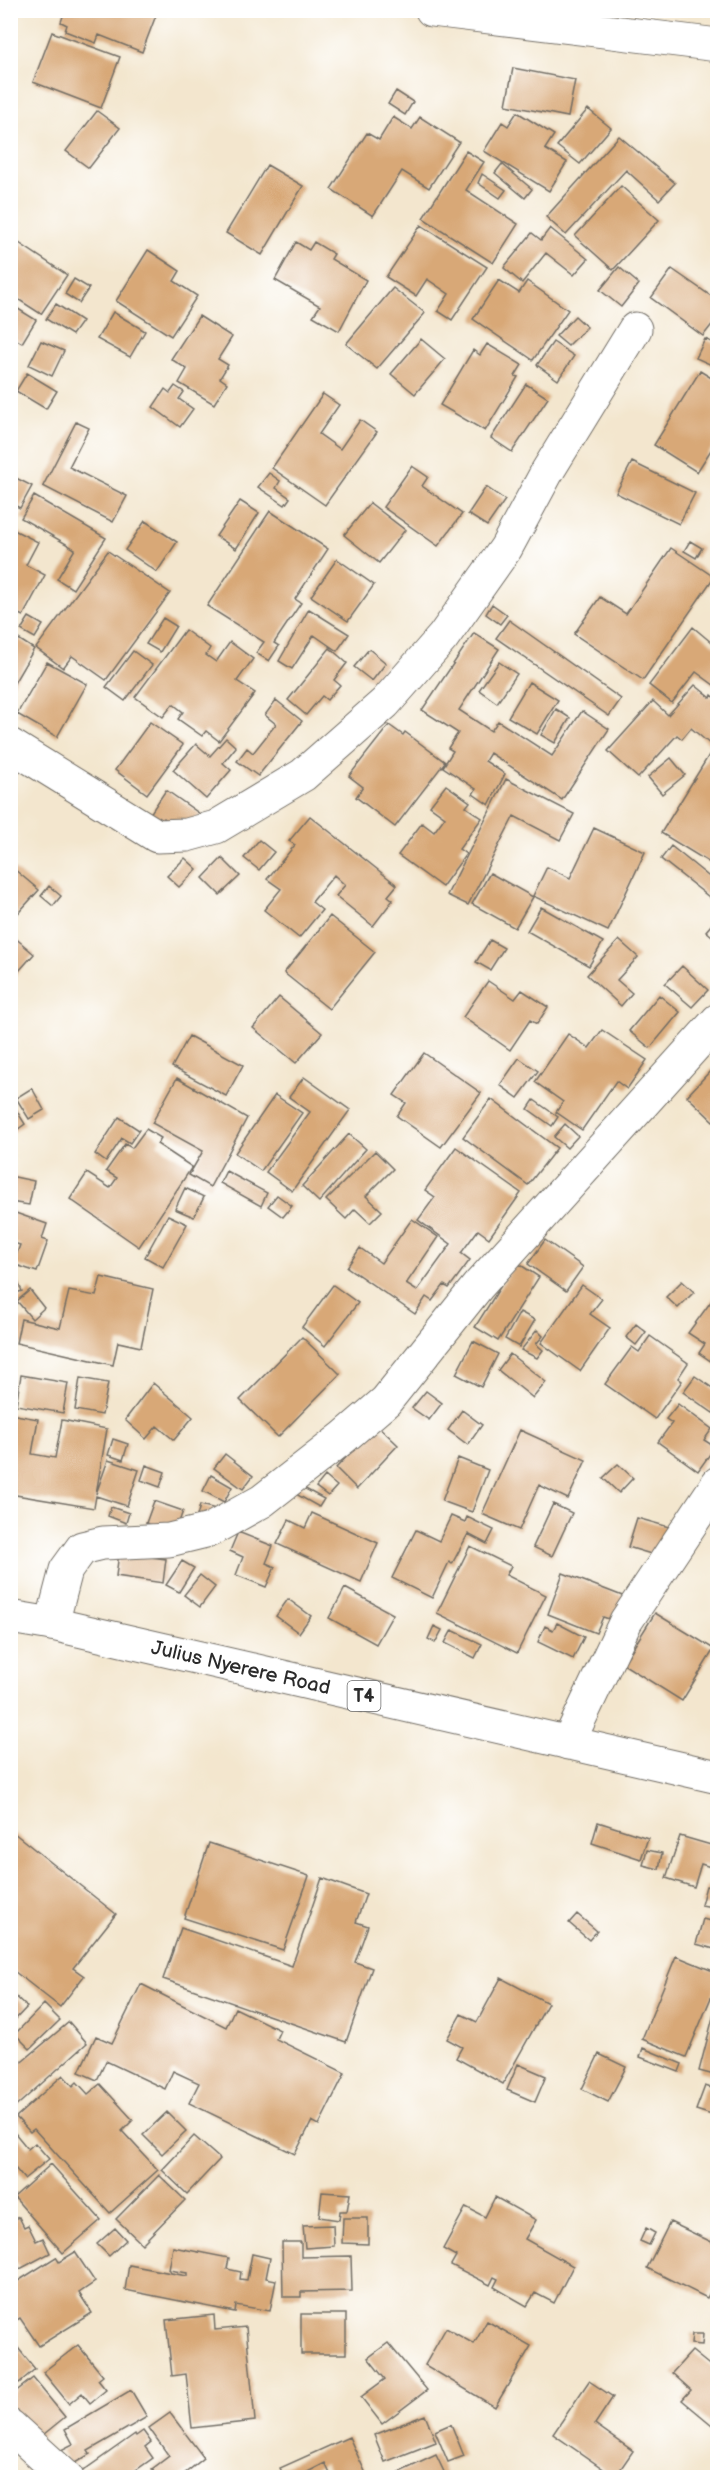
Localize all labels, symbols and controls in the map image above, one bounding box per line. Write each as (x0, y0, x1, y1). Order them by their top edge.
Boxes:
street label: Julius Nyerere Road (149, 1636, 333, 1700)
road number: T4 (348, 1681, 380, 1711)

